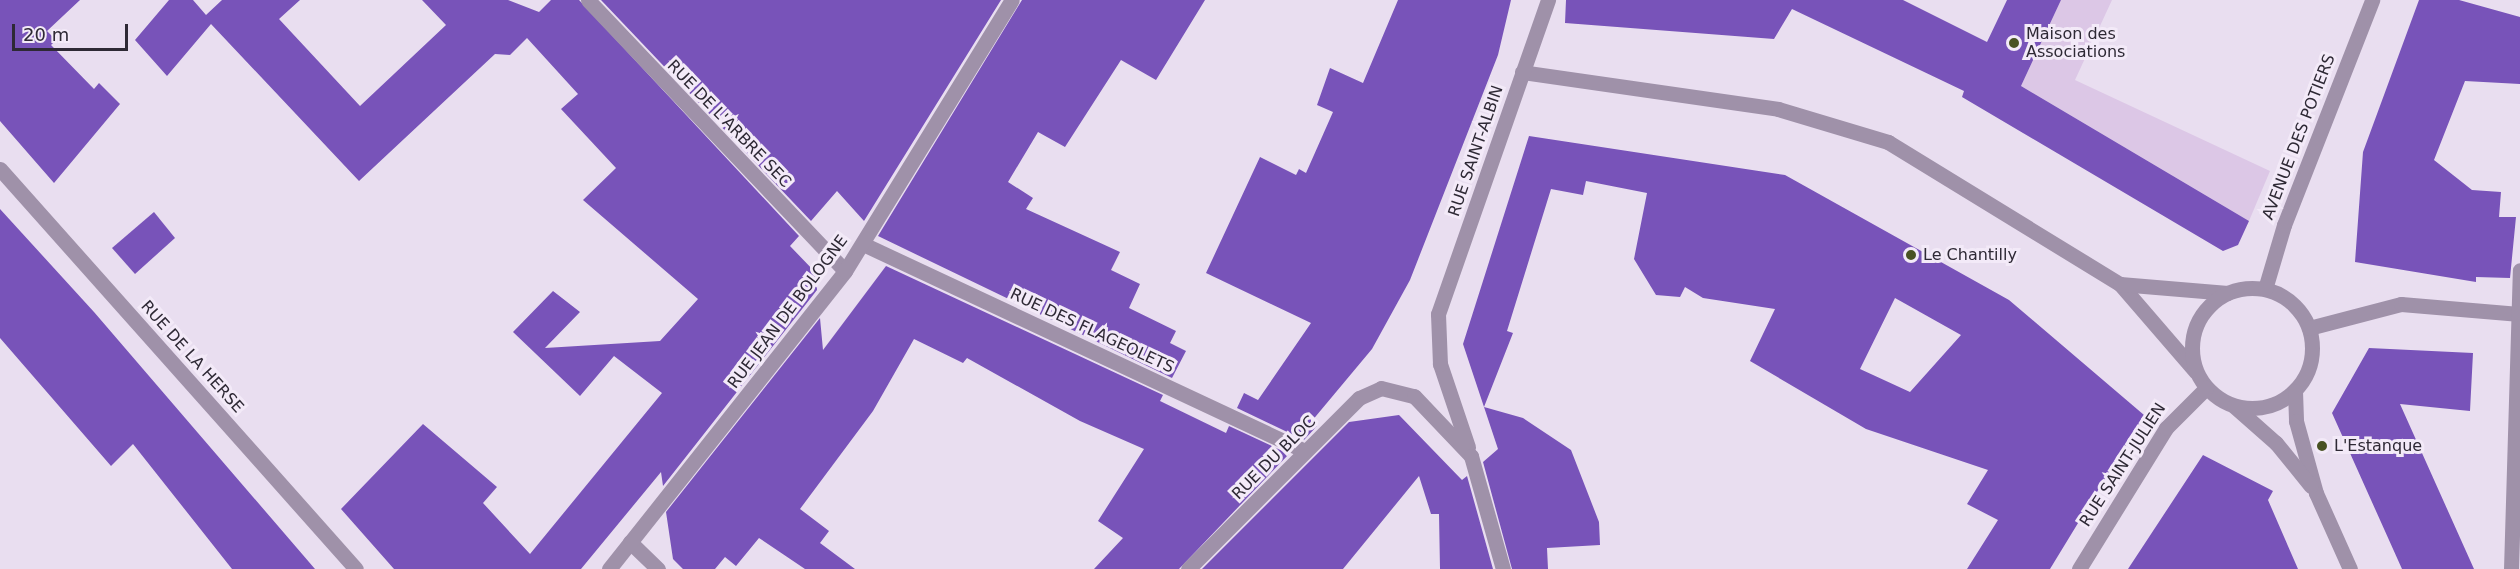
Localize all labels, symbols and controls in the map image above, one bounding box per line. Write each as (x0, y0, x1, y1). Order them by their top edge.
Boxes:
scale bar (15, 12, 130, 50)
text: 20 m (23, 24, 69, 45)
place label: Maison des Associations (2026, 24, 2125, 62)
marker: Maison des Associations (2007, 36, 2021, 50)
street label: AVENUE DES POTIERS (2259, 52, 2339, 222)
street label: RUE DE L'ARBRE SEC (663, 56, 795, 192)
street label: RUE SAINT-ALBIN (1445, 83, 1507, 219)
street label: RUE JEAN DE BOLOGNE (724, 232, 852, 392)
place label: Le Chantilly (1923, 245, 2017, 265)
marker: Le Chantilly (1904, 248, 1918, 262)
street label: RUE DES FLAGEOLETS (1007, 284, 1177, 378)
street label: RUE DE LA HERSE (137, 297, 247, 417)
street label: RUE SAINT-JULIEN (2076, 400, 2170, 530)
street label: RUE DU BLOC (1228, 412, 1320, 504)
place label: L'Estanque (2334, 436, 2422, 456)
marker: L'Estanque (2315, 439, 2329, 453)

